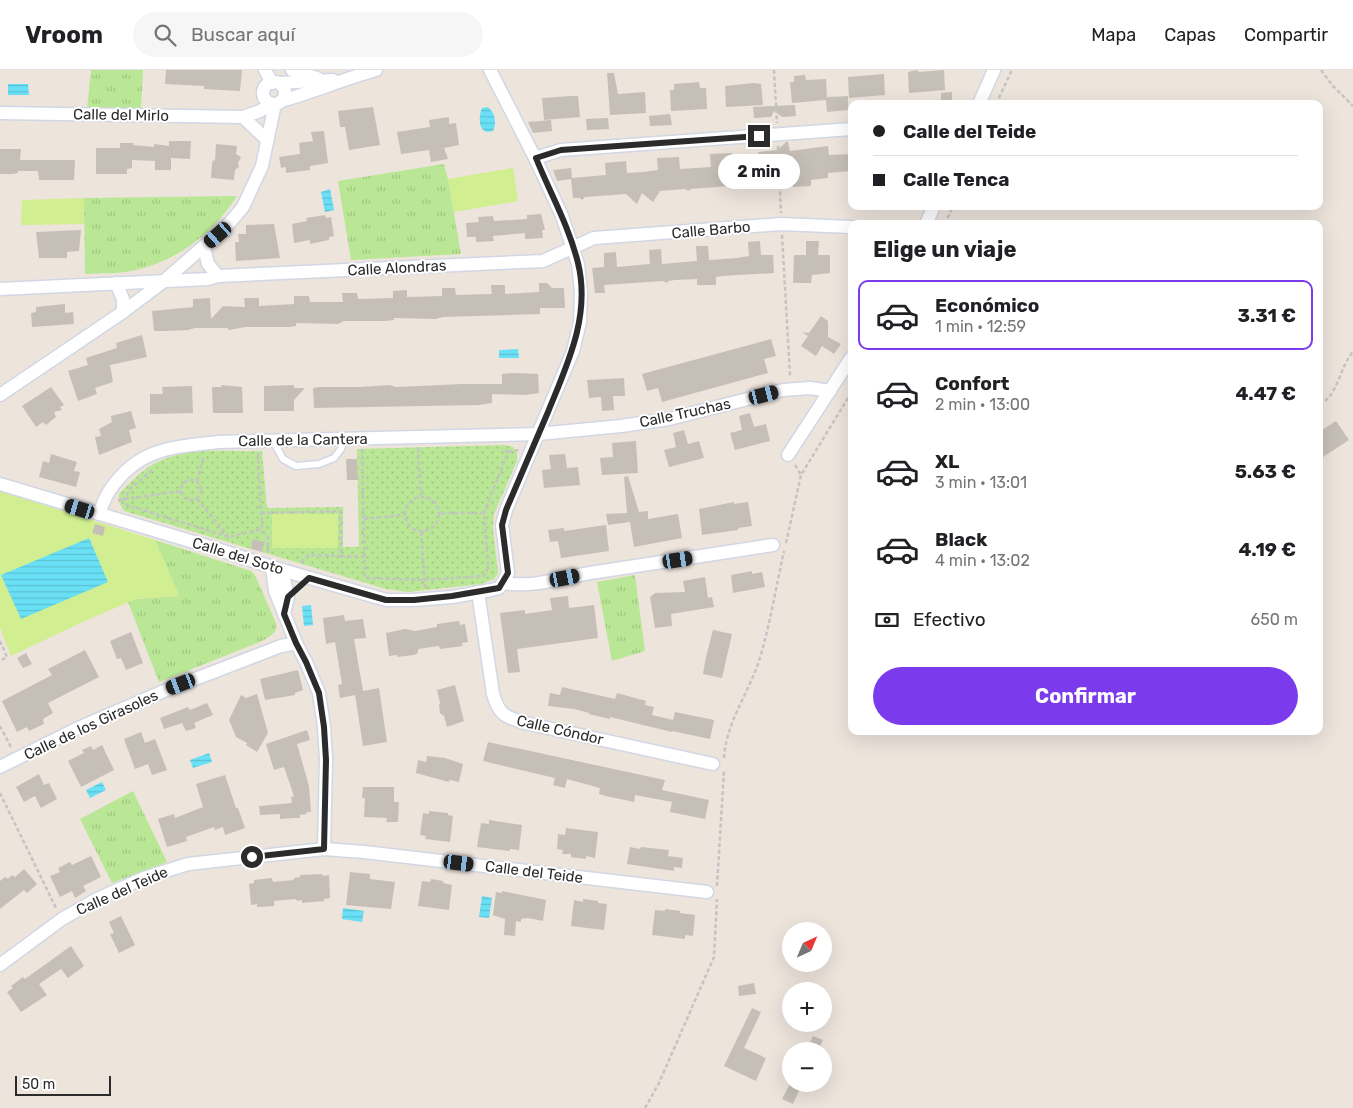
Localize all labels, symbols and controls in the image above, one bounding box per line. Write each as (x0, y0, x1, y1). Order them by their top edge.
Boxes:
search box (133, 12, 483, 57)
text: Vroom (25, 21, 103, 49)
icon: search (151, 21, 179, 49)
text: Buscar aquí (191, 23, 295, 46)
text: Mapa (1091, 24, 1136, 46)
text: Capas (1164, 24, 1216, 46)
text: Compartir (1244, 24, 1328, 46)
street label: Calle del Mirlo (73, 105, 169, 125)
text: Calle del Teide (903, 120, 1036, 143)
route end (748, 125, 770, 147)
callout: 2 min (718, 154, 800, 188)
text: 2 min (737, 162, 781, 181)
text: Calle Tenca (903, 168, 1010, 191)
street label: Calle Barbo (671, 218, 751, 242)
car (201, 219, 234, 251)
text: Elige un viaje (873, 236, 1017, 263)
street label: Calle Alondras (347, 256, 447, 280)
icon: car (875, 293, 920, 338)
text: Económico (935, 294, 1039, 317)
text: 3.31 € (1237, 304, 1296, 327)
text: 1 min · 12:59 (935, 317, 1026, 336)
icon: car (875, 371, 920, 416)
text: Confort (935, 372, 1009, 395)
text: 4.47 € (1236, 382, 1296, 405)
car (747, 384, 780, 406)
street label: Calle Truchas (638, 394, 733, 431)
text: 2 min · 13:00 (935, 395, 1030, 414)
street label: Calle de la Cantera (238, 430, 368, 450)
icon: car (875, 449, 920, 494)
text: XL (935, 450, 959, 473)
text: 5.63 € (1235, 460, 1296, 483)
text: 3 min · 13:01 (935, 473, 1027, 492)
car (63, 497, 96, 521)
icon: car (875, 527, 920, 572)
text: Black (935, 528, 987, 551)
street label: Calle del Soto (190, 534, 286, 578)
text: 4.19 € (1238, 538, 1296, 561)
car (662, 550, 693, 570)
text: 4 min · 13:02 (935, 551, 1030, 570)
car (548, 568, 581, 588)
icon: cash (873, 606, 901, 634)
text: Efectivo (913, 608, 986, 631)
text: 650 m (1251, 610, 1298, 629)
button: Confirmar (873, 667, 1298, 725)
car (164, 672, 197, 696)
street label: Calle de los Girasoles (21, 686, 161, 764)
street label: Calle Cóndor (515, 711, 605, 749)
route start (241, 846, 263, 868)
car (443, 854, 474, 872)
street label: Calle del Teide (484, 857, 584, 887)
street label: Calle del Teide (73, 863, 171, 919)
north arrow (782, 922, 832, 972)
map controls (782, 922, 832, 1092)
button: + (782, 982, 832, 1032)
button: − (782, 1042, 832, 1092)
scale bar (15, 1073, 111, 1096)
text: 50 m (22, 1076, 55, 1093)

